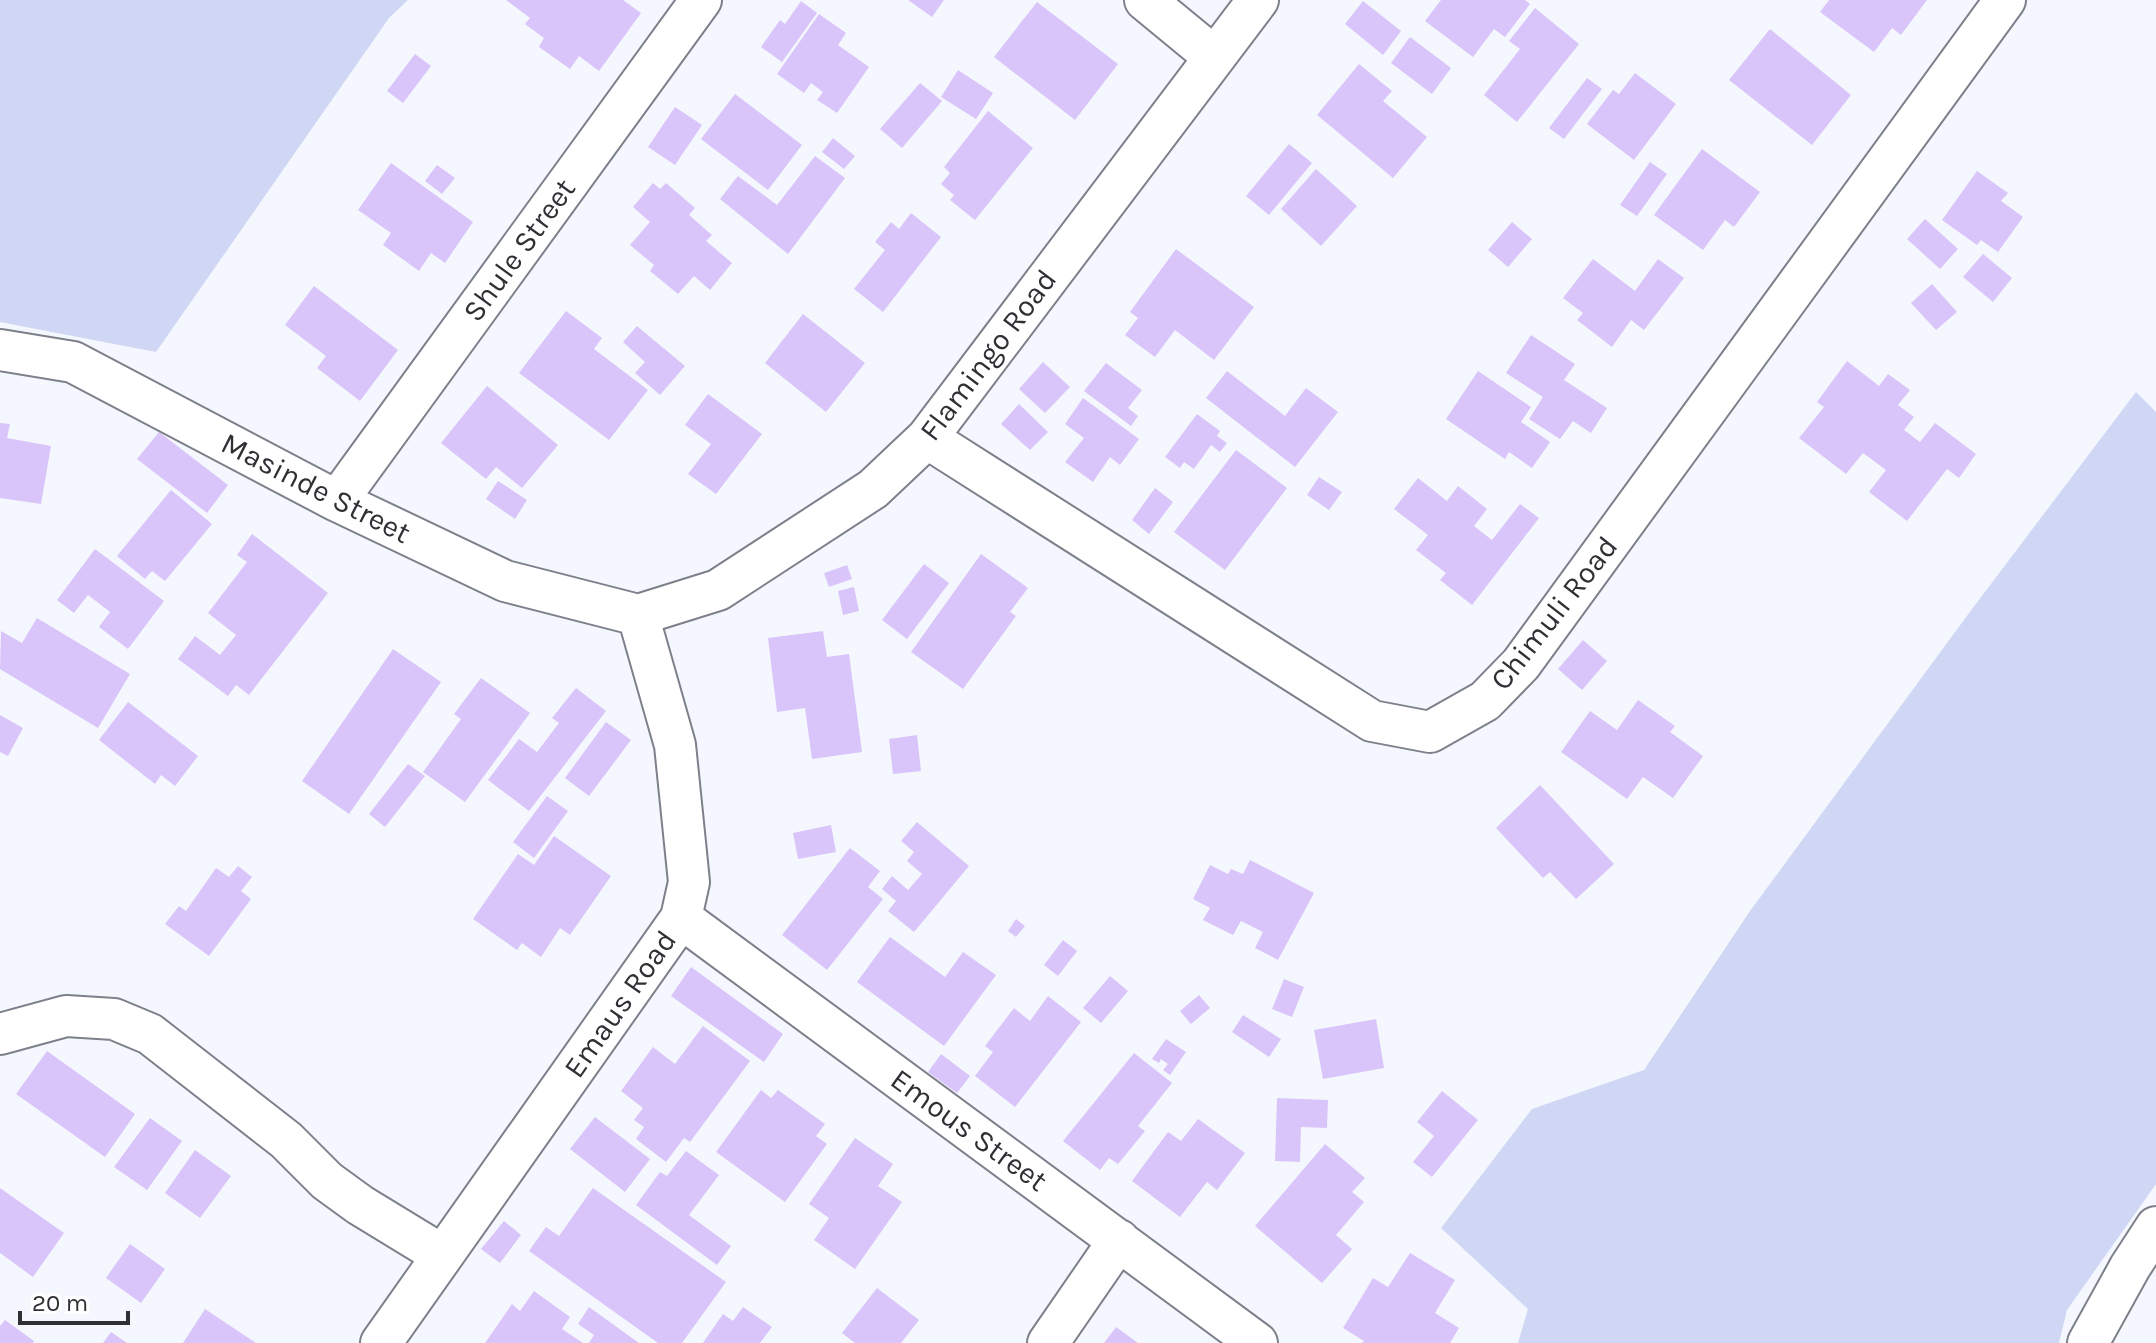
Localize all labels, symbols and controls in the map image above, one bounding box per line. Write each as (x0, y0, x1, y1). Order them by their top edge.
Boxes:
street label: Shule Street (455, 172, 583, 328)
street label: Flamingo Road (912, 262, 1064, 448)
street label: Masinde Street (215, 425, 417, 551)
street label: Chimuli Road (1483, 529, 1625, 697)
street label: Emaus Road (556, 923, 684, 1085)
street label: Emous Street (884, 1061, 1054, 1199)
scale bar (20, 1275, 128, 1325)
text: 20 m (32, 1289, 88, 1317)

